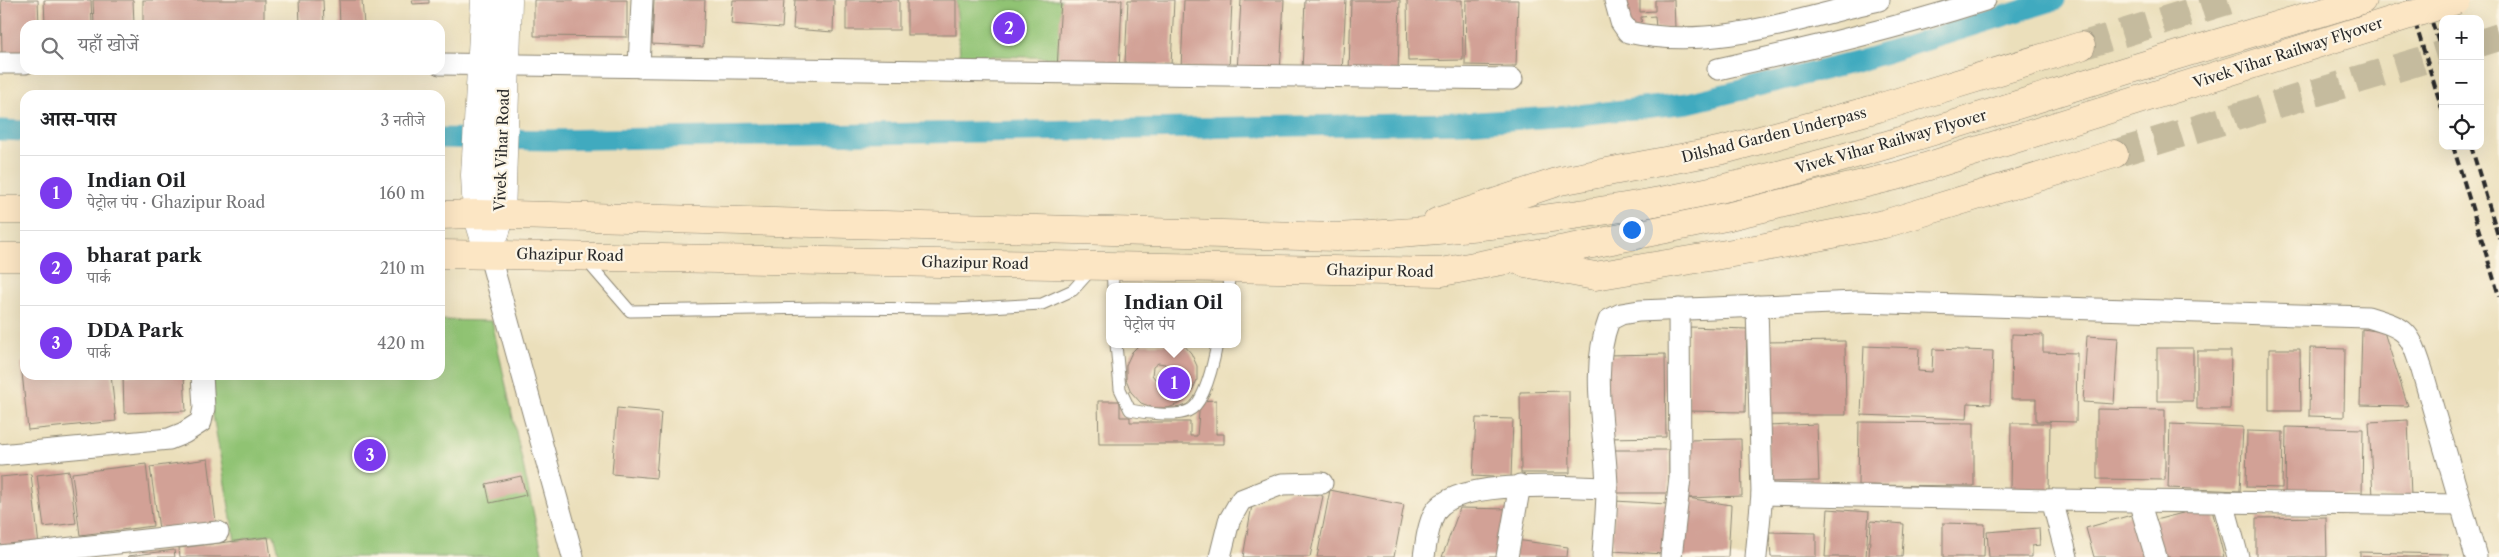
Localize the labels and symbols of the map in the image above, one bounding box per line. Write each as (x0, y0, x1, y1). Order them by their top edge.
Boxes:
pin: 2 (993, 9, 1025, 47)
street label: Vivek Vihar Railway Flyover (2190, 13, 2386, 92)
street label: Vivek Vihar Road (490, 88, 513, 213)
street label: Dilshad Garden Underpass (1679, 102, 1868, 167)
street label: Vivek Vihar Railway Flyover (1792, 105, 1989, 178)
your location (1619, 217, 1645, 243)
street label: Ghazipur Road (516, 244, 624, 265)
street label: Ghazipur Road (921, 252, 1029, 273)
street label: Ghazipur Road (1326, 260, 1434, 281)
pin: 1 (1158, 364, 1190, 402)
pin: 3 (354, 436, 386, 474)

